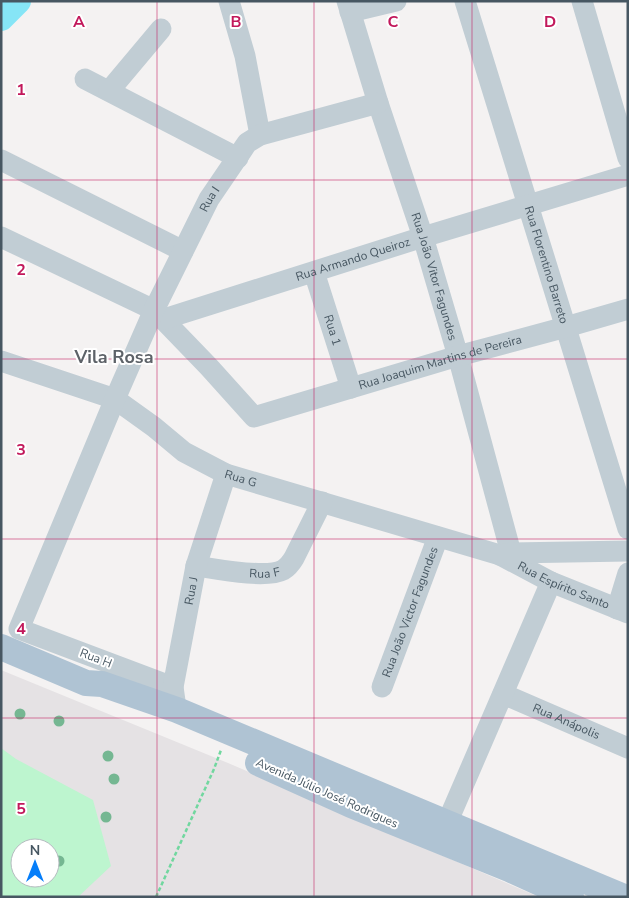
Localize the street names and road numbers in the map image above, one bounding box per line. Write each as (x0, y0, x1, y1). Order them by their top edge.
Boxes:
street label: Rua I (196, 183, 223, 215)
street label: Rua Florentino Barreto (521, 204, 572, 326)
street label: Rua João Vitor Fagundes (407, 210, 461, 343)
street label: Rua Armando Queiroz (294, 234, 412, 285)
street label: Rua 1 (320, 313, 345, 348)
street label: Rua Joaquim Martins de Pereira (356, 331, 524, 393)
street label: Rua G (223, 466, 259, 491)
street label: Rua João Victor Fagundes (378, 544, 442, 680)
street label: Rua Espírito Santo (515, 558, 612, 613)
street label: Rua F (249, 564, 282, 582)
street label: Rua J (181, 576, 202, 606)
street label: Rua H (78, 645, 114, 671)
street label: Rua Anápolis (530, 700, 603, 743)
street label: Avenida Júlio José Rodrigues (253, 754, 401, 832)

